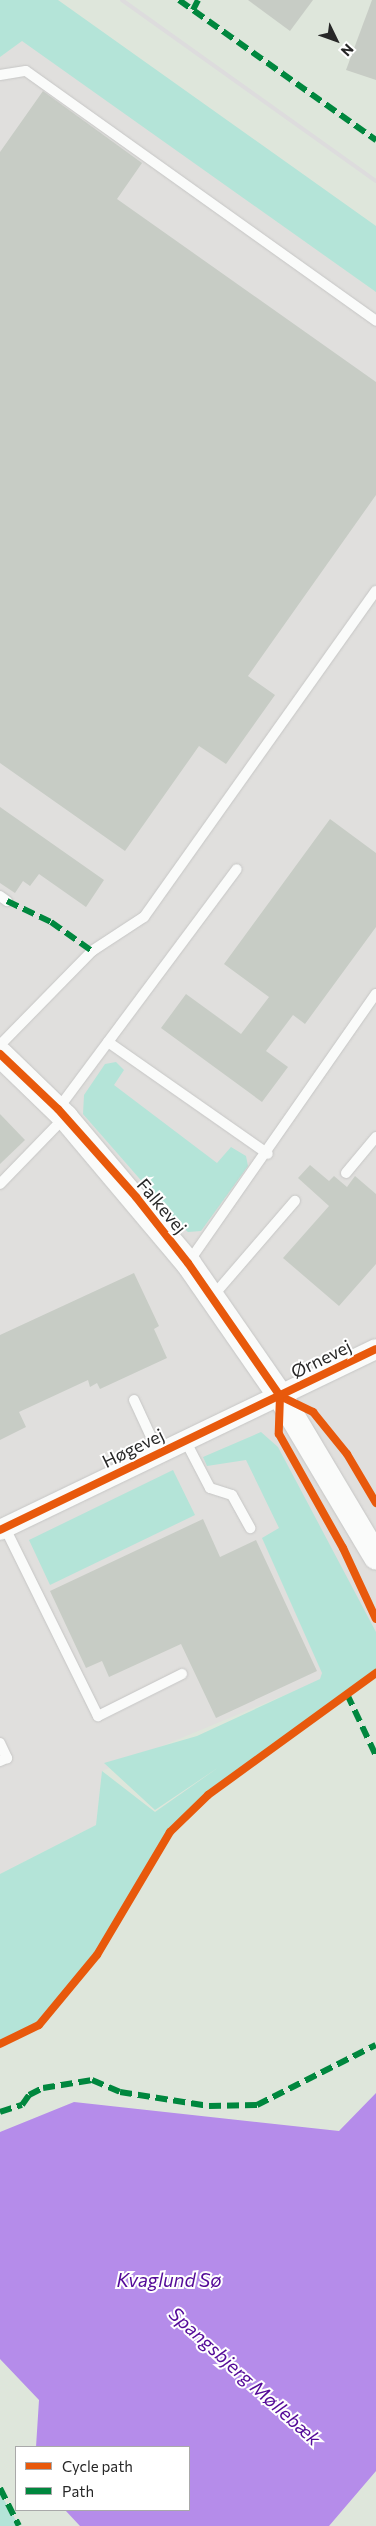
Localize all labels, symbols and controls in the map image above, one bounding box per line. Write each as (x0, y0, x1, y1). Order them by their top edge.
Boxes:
north arrow (311, 15, 361, 65)
text: N (338, 41, 357, 60)
street label: Falkevej (133, 1174, 191, 1238)
street label: Ørnevej (287, 1335, 355, 1383)
street label: Høgevej (99, 1424, 167, 1472)
water label: Kvaglund Sø (116, 2269, 222, 2291)
water label: Spangsbjerg Møllebæk (165, 2302, 325, 2450)
legend (15, 2446, 190, 2511)
text: Cycle path (62, 2457, 133, 2475)
text: Path (62, 2482, 94, 2500)

